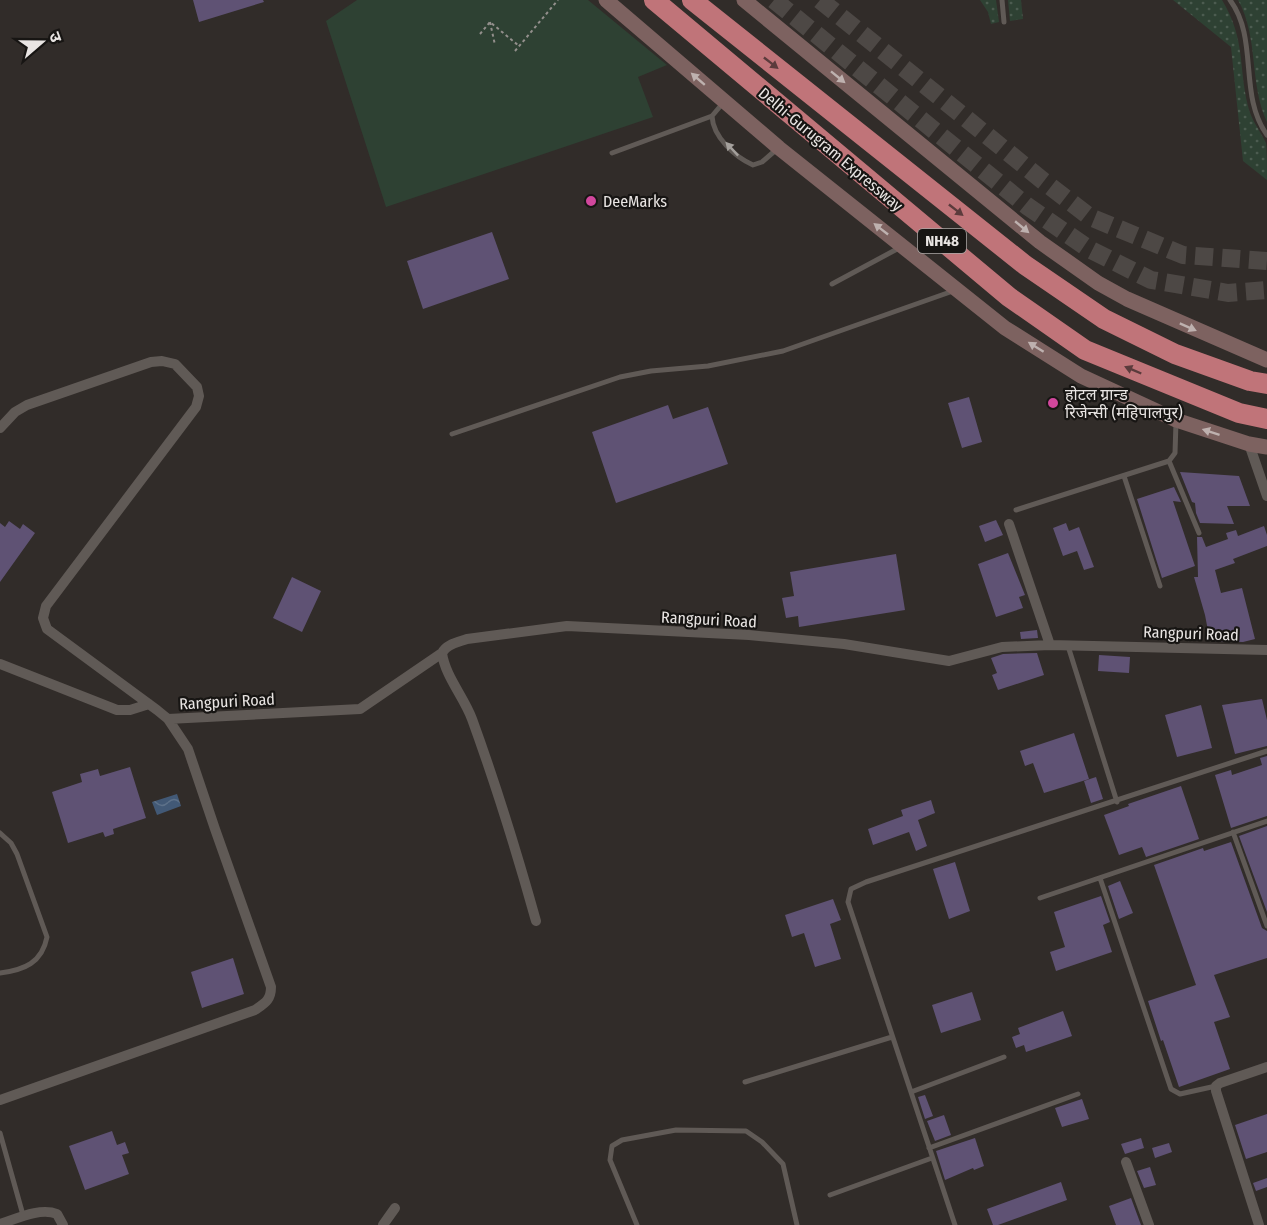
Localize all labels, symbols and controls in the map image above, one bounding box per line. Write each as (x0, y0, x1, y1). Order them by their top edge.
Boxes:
north arrow (12, 12, 72, 72)
text: उ (45, 29, 66, 45)
one-way arrow (763, 56, 778, 68)
one-way arrow (830, 70, 846, 83)
one-way arrow (691, 73, 706, 86)
street label: Delhi-Gurugram Expressway (755, 84, 907, 216)
one-way arrow (725, 143, 739, 157)
place label: DeeMarks (603, 192, 667, 211)
marker: DeeMarks (584, 194, 598, 208)
one-way arrow (948, 203, 963, 216)
one-way arrow (1014, 220, 1029, 233)
one-way arrow (874, 223, 889, 235)
road number: NH48 (918, 229, 966, 253)
one-way arrow (1179, 322, 1197, 332)
one-way arrow (1028, 342, 1044, 353)
one-way arrow (1124, 365, 1142, 375)
place label: होटल ग्रान्ड रिजेन्सी (महिपालपुर) (1065, 385, 1183, 423)
marker: होटल ग्रान्ड रिजेन्सी (महिपालपुर) (1046, 396, 1060, 410)
one-way arrow (1202, 427, 1220, 436)
street label: Rangpuri Road (661, 608, 757, 631)
street label: Rangpuri Road (1143, 622, 1239, 645)
street label: Rangpuri Road (179, 690, 275, 713)

